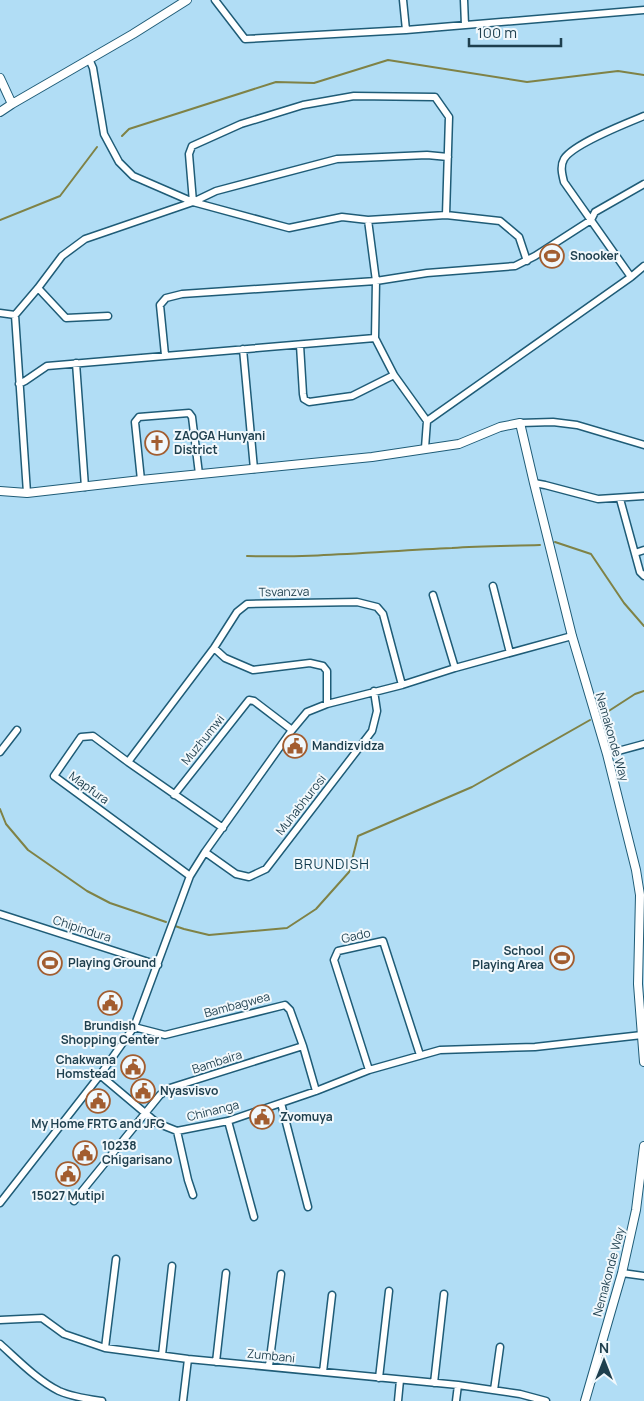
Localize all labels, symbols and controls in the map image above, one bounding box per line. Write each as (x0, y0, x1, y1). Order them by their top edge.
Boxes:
scale bar (469, 15, 562, 47)
text: 100 m (477, 22, 517, 43)
sports icon: Snooker (539, 243, 565, 269)
place label: Snooker (570, 247, 619, 264)
place label: ZAOGA Hunyani District (174, 427, 265, 458)
church icon: ZAOGA Hunyani District (144, 430, 170, 456)
street label: Tsvanzva (258, 583, 310, 600)
street label: Nemakonde Way (592, 690, 633, 784)
street label: Muzhumwi (177, 711, 228, 768)
public building icon: Mandizvidza (282, 733, 308, 759)
place label: Mandizvidza (312, 737, 384, 754)
street label: Mapfura (66, 767, 113, 808)
street label: Muhabhurosi (272, 771, 330, 839)
district label: BRUNDISH (294, 854, 370, 873)
street label: Chipindura (51, 911, 114, 946)
street label: Gado (340, 924, 372, 947)
place label: School Playing Area (472, 942, 544, 973)
sports icon: School Playing Area (549, 945, 575, 971)
sports icon: Playing Ground (37, 950, 63, 976)
place label: Playing Ground (68, 954, 156, 971)
street label: Bambagwea (202, 988, 272, 1021)
public building icon: Brundish Shopping Center (97, 990, 123, 1016)
place label: Brundish Shopping Center (61, 1017, 159, 1048)
street label: Bambaira (190, 1045, 244, 1078)
place label: Chakwana Homstead (56, 1051, 116, 1082)
public building icon: Chakwana Homstead (120, 1054, 146, 1080)
public building icon: Nyasvisvo (130, 1078, 156, 1104)
place label: Nyasvisvo (160, 1082, 218, 1099)
public building icon: My Home FRTG and JFG (85, 1088, 111, 1114)
street label: Chinanga (185, 1096, 241, 1125)
public building icon: Zvomuya (249, 1104, 275, 1130)
place label: Zvomuya (280, 1108, 333, 1125)
place label: My Home FRTG and JFG (31, 1115, 165, 1132)
place label: 10238 Chigarisano (102, 1137, 172, 1168)
public building icon: 10238 Chigarisano (72, 1140, 98, 1166)
public building icon: 15027 Mutipi (55, 1161, 81, 1187)
place label: 15027 Mutipi (31, 1187, 105, 1204)
street label: Nemakonde Way (588, 1225, 629, 1318)
north arrow (579, 1336, 629, 1386)
text: N (599, 1338, 609, 1357)
street label: Zumbani (246, 1345, 296, 1366)

